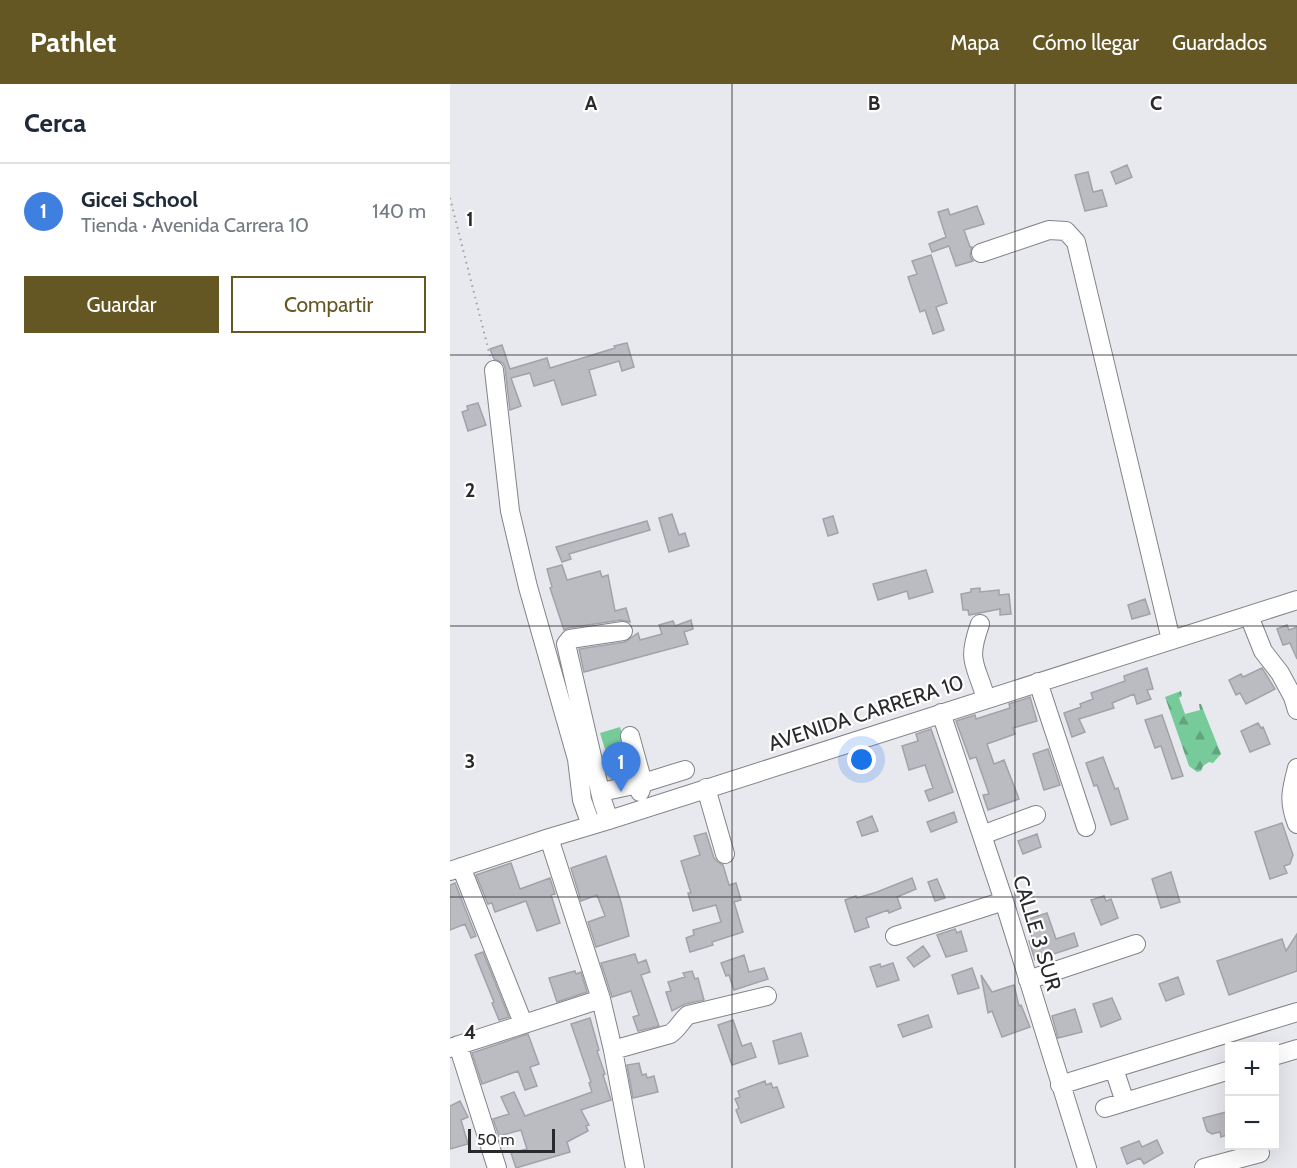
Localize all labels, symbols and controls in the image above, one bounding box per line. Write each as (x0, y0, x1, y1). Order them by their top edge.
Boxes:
text: Pathlet (30, 25, 116, 59)
text: Mapa (951, 30, 999, 55)
text: Cómo llegar (1032, 30, 1139, 55)
text: Guardados (1172, 30, 1267, 55)
text: A (585, 91, 598, 115)
text: B (868, 91, 880, 115)
text: C (1150, 91, 1162, 115)
text: Cerca (24, 107, 86, 139)
text: Gicei School (81, 186, 198, 213)
text: 1 (40, 199, 47, 223)
text: 140 m (372, 199, 426, 223)
text: 1 (466, 207, 474, 231)
text: Tienda · Avenida Carrera 10 (81, 213, 309, 237)
button: Guardar (24, 276, 219, 333)
button: Compartir (231, 276, 426, 333)
text: 2 (465, 478, 475, 502)
street label: AVENIDA CARRERA 10 (765, 669, 967, 756)
pin: 1 (602, 742, 640, 792)
your location (847, 745, 876, 774)
text: 3 (465, 749, 475, 773)
street label: CALLE 3 SUR (1008, 872, 1067, 994)
text: 4 (464, 1020, 476, 1044)
map controls (1225, 1042, 1279, 1150)
button: + (1225, 1042, 1279, 1096)
button: − (1225, 1096, 1279, 1150)
scale bar (468, 1126, 555, 1154)
text: 50 m (477, 1130, 514, 1149)

